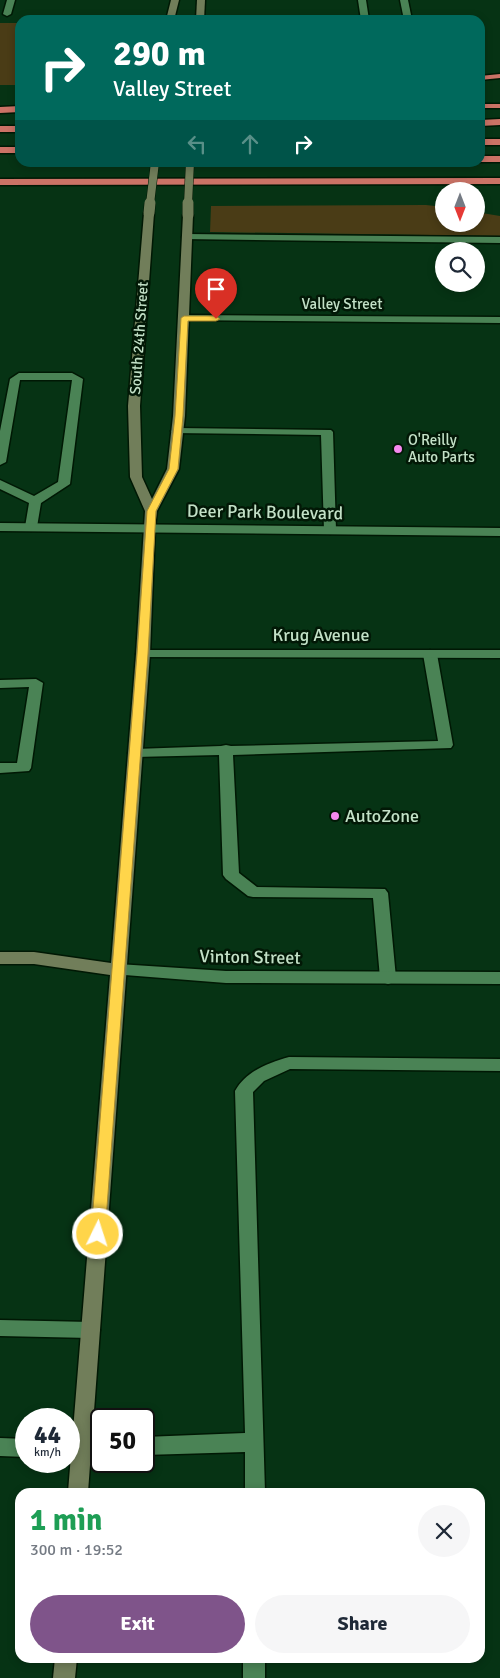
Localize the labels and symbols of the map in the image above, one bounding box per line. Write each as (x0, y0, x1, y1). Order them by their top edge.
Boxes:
north arrow (435, 182, 485, 232)
pin (195, 268, 237, 319)
street label: South 24th Street (126, 281, 152, 395)
street label: Valley Street (302, 295, 382, 313)
place label: O'Reilly Auto Parts (408, 431, 475, 466)
marker: O'Reilly Auto Parts (392, 443, 404, 455)
street label: Deer Park Boulevard (187, 500, 343, 524)
street label: Krug Avenue (273, 624, 369, 646)
place label: AutoZone (345, 805, 419, 827)
marker: AutoZone (329, 810, 341, 822)
street label: Vinton Street (199, 945, 301, 969)
position arrow (71, 1207, 123, 1259)
speed limit sign: 50 (90, 1408, 155, 1473)

